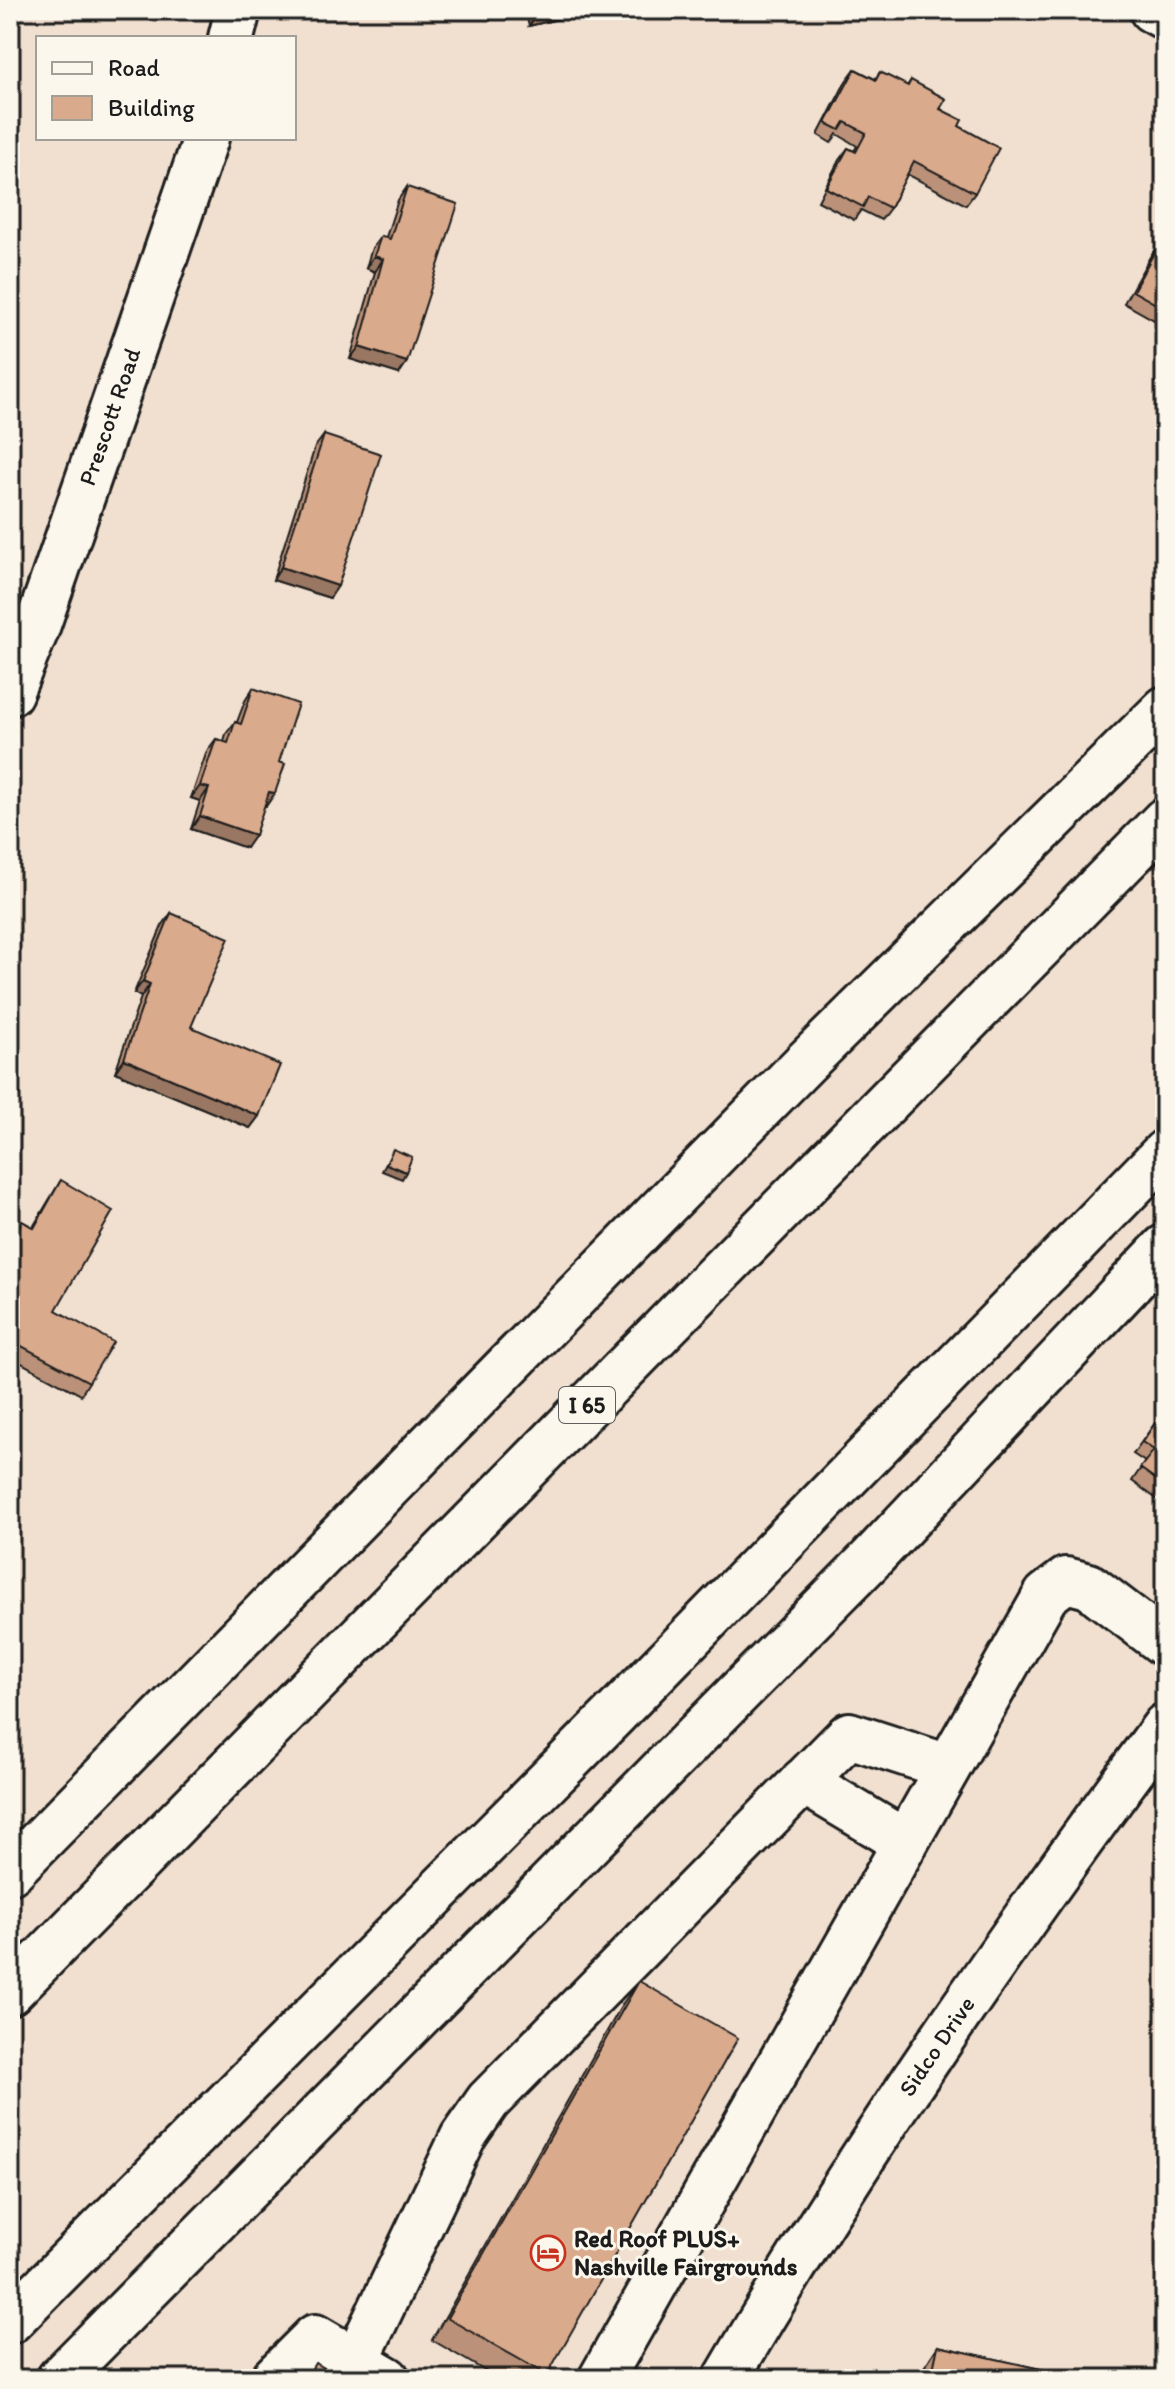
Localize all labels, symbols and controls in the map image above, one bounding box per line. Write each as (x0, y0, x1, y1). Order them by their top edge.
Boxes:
legend (36, 36, 296, 140)
text: Road (108, 53, 160, 82)
text: Building (108, 93, 195, 122)
street label: Prescott Road (72, 344, 146, 489)
road number: I 65 (559, 1387, 615, 1423)
street label: Sidco Drive (892, 1990, 981, 2102)
place label: Red Roof PLUS+ Nashville Fairgrounds (574, 2224, 798, 2282)
hotel icon: Red Roof PLUS+ Nashville Fairgrounds (529, 2234, 567, 2272)

